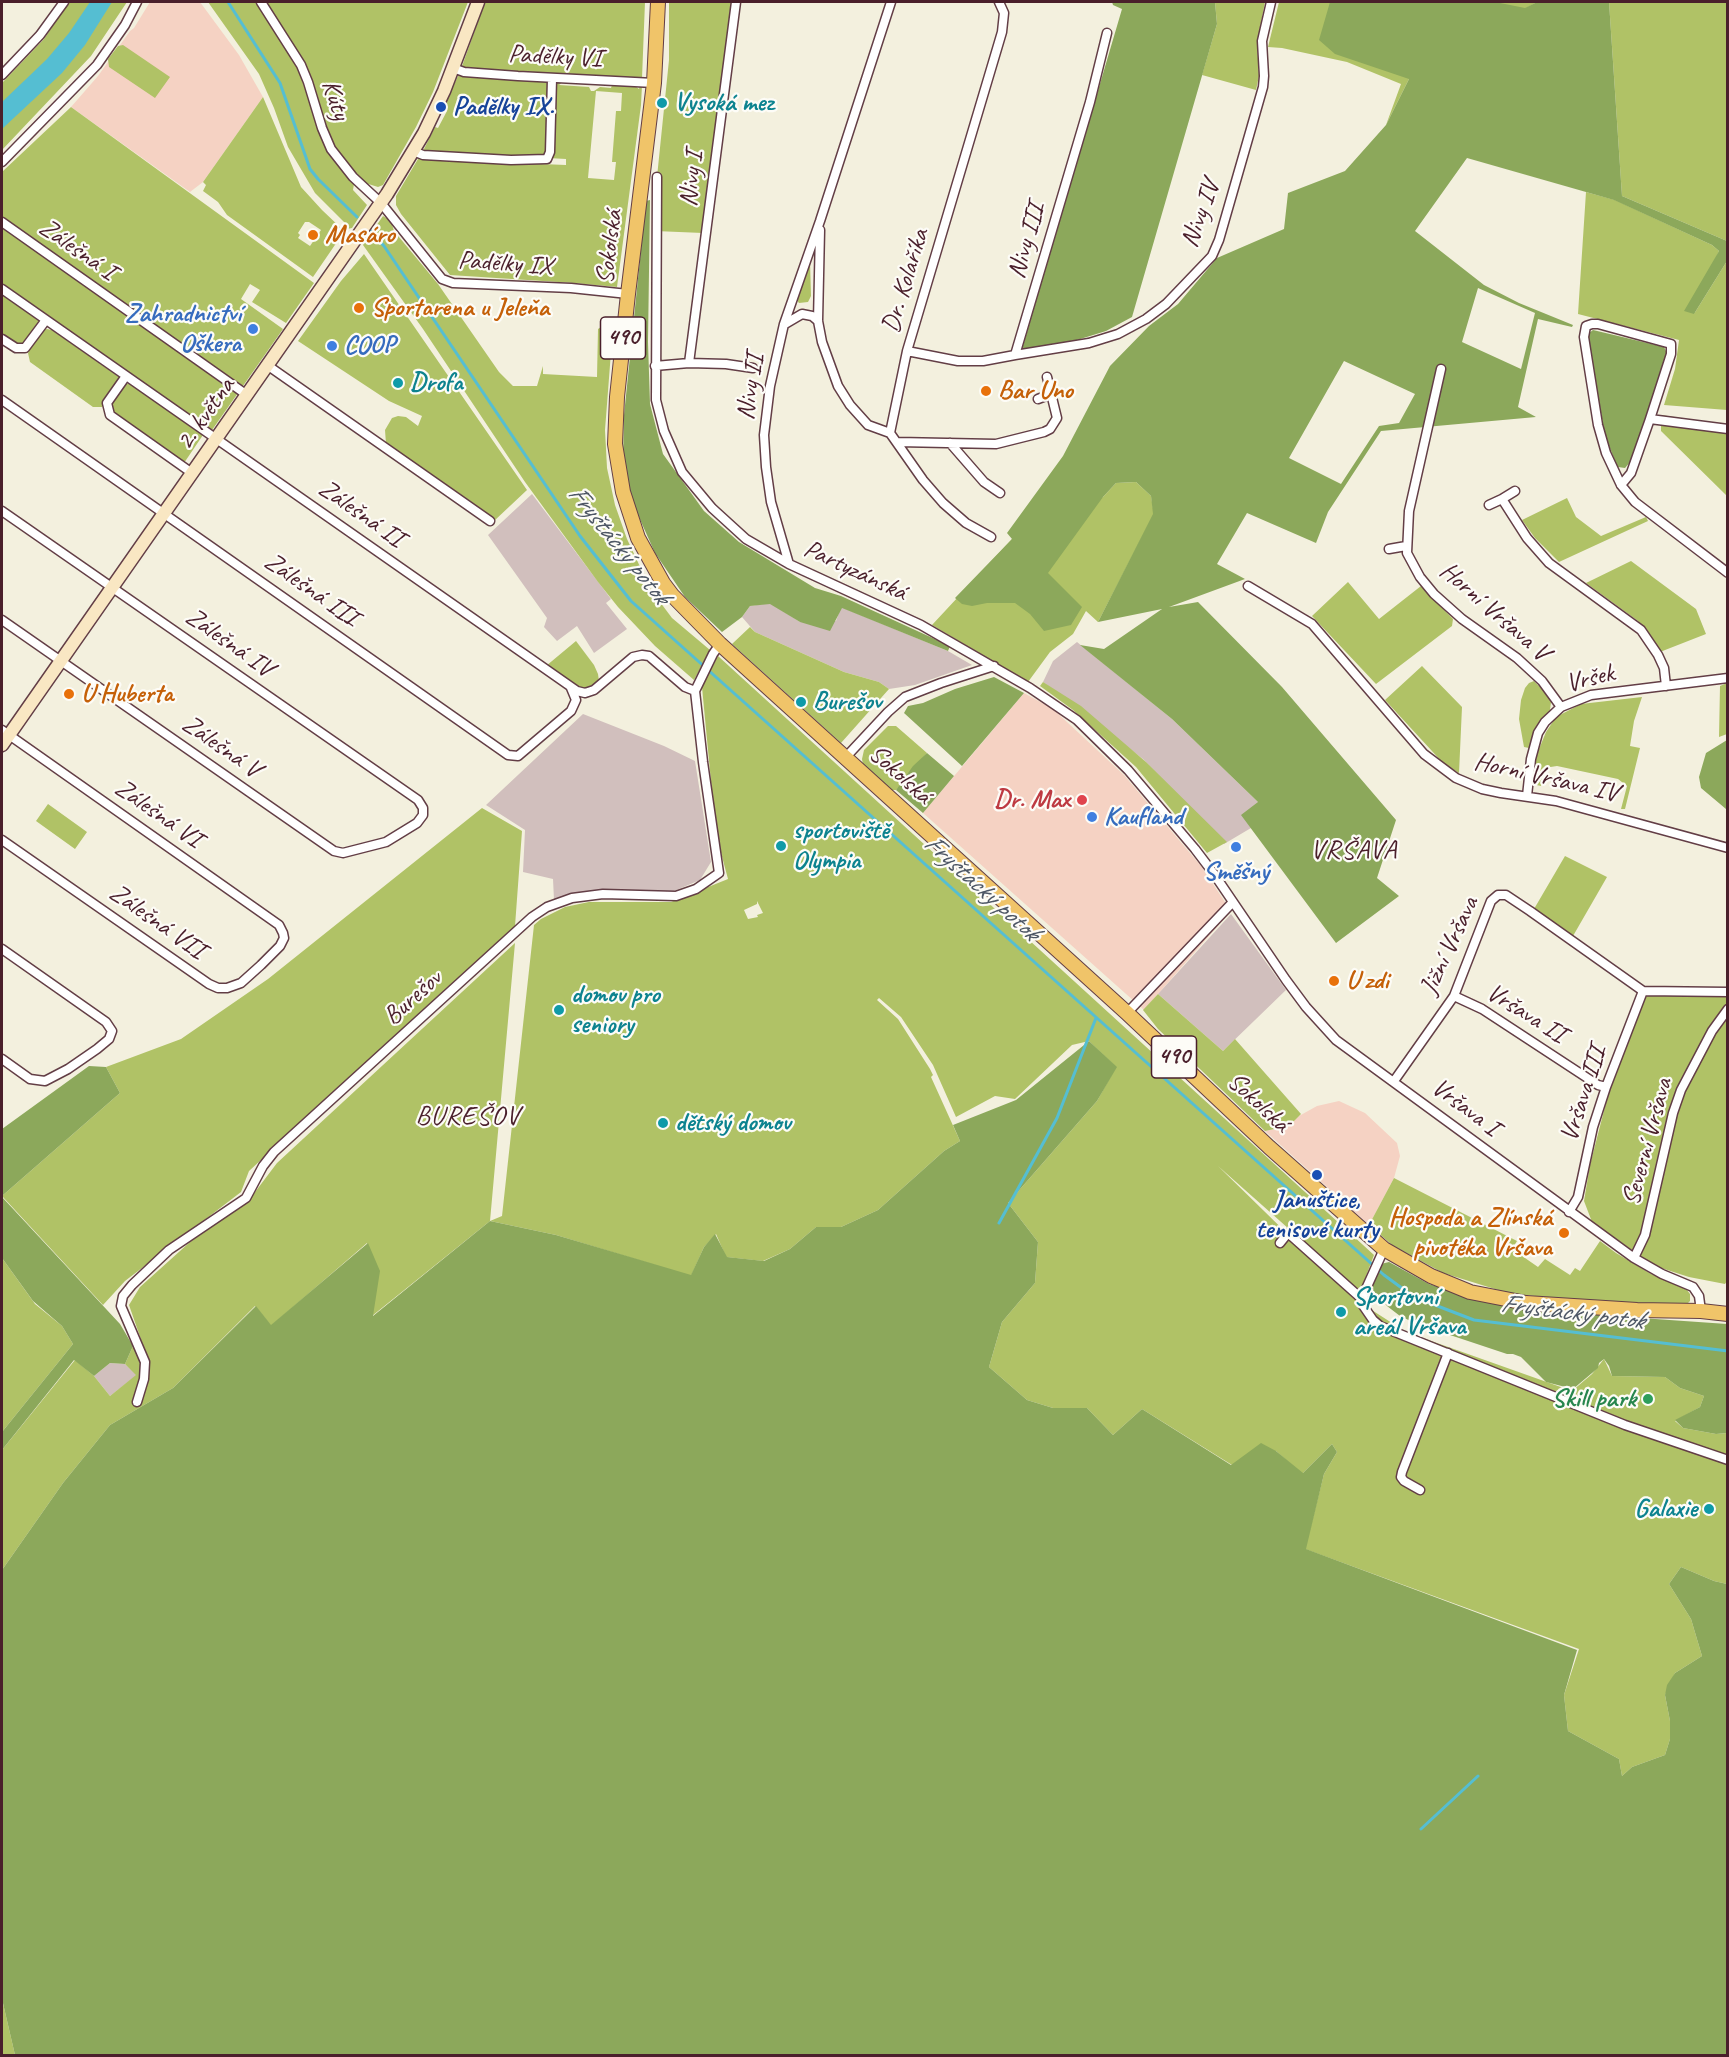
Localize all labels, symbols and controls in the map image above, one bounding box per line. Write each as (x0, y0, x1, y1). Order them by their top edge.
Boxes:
street label: Padělky VI (508, 39, 602, 75)
street label: Kúty (314, 76, 356, 124)
place label: Vysoká mez (674, 87, 773, 119)
place label: Padělky IX. (453, 91, 554, 123)
marker: Vysoká mez (655, 96, 669, 110)
marker: Padělky IX. (434, 100, 448, 114)
street label: Nivy I (673, 150, 711, 208)
street label: Nivy IV (1175, 176, 1227, 252)
street label: Nivy III (1001, 200, 1053, 282)
street label: Sokolská (590, 208, 630, 286)
street label: Zálešná I (33, 212, 121, 288)
place label: Masáro (325, 219, 395, 251)
street label: Dr. Kolaříka (875, 225, 937, 337)
marker: Masáro (306, 228, 320, 242)
street label: Padělky IX (457, 245, 553, 283)
place label: Sportarena u Jeleňa (371, 292, 549, 324)
place label: Zahradnictví Oškera (125, 298, 241, 360)
marker: Sportarena u Jeleňa (352, 301, 366, 315)
road number: 490 (600, 317, 646, 359)
marker: Zahradnictví Oškera (246, 322, 260, 336)
place label: COOP (344, 330, 395, 362)
marker: COOP (325, 339, 339, 353)
street label: Nivy II (730, 352, 772, 422)
place label: Drofa (410, 367, 463, 399)
street label: 2. května (170, 372, 242, 456)
place label: Bar Uno (998, 375, 1073, 407)
marker: Drofa (391, 376, 405, 390)
marker: Bar Uno (979, 384, 993, 398)
street label: Zálešná II (312, 473, 410, 555)
water label: Fryštácký potok (560, 479, 676, 611)
street label: Partyzánská (798, 534, 912, 608)
street label: Zálešná III (258, 546, 364, 634)
street label: Horní Vršava V (1433, 556, 1555, 668)
street label: Zálešná IV (179, 602, 279, 684)
street label: Vršek (1563, 658, 1617, 700)
place label: U Huberta (81, 678, 173, 710)
place label: Burešov (813, 686, 881, 718)
marker: U Huberta (62, 687, 76, 701)
marker: Burešov (794, 695, 808, 709)
street label: Zálešná V (176, 709, 266, 785)
street label: Sokolská (862, 739, 938, 811)
street label: Horní Vršava IV (1471, 746, 1621, 810)
street label: Zálešná VI (108, 773, 208, 855)
place label: Dr. Max (994, 784, 1070, 816)
marker: Dr. Max (1075, 793, 1089, 807)
place label: Kaufland (1104, 801, 1183, 833)
marker: Kaufland (1085, 810, 1099, 824)
place label: sportoviště Olympia (793, 815, 888, 876)
water label: Fryštácký potok (917, 828, 1045, 948)
district label: VRŠAVA (1310, 835, 1398, 867)
marker: sportoviště Olympia (774, 839, 788, 853)
marker: Směšný (1229, 840, 1243, 854)
place label: Směšný (1203, 856, 1269, 888)
street label: Zálešná VII (103, 878, 211, 966)
street label: Jižní Vršava (1414, 892, 1486, 1000)
street label: Burešov (377, 964, 449, 1032)
place label: U zdi (1346, 965, 1389, 997)
marker: U zdi (1327, 974, 1341, 988)
street label: Vršava II (1480, 977, 1572, 1051)
place label: domov pro seniory (571, 979, 660, 1040)
marker: domov pro seniory (552, 1003, 566, 1017)
road number: 490 (1152, 1036, 1196, 1078)
street label: Vršava III (1554, 1042, 1614, 1146)
street label: Sokolská (1220, 1066, 1296, 1140)
street label: Vršava I (1425, 1072, 1505, 1144)
street label: Severní Vršava (1616, 1075, 1680, 1209)
district label: BUREŠOV (416, 1101, 520, 1133)
place label: dětský domov (675, 1107, 790, 1139)
marker: dětský domov (656, 1116, 670, 1130)
marker: Januštice, tenisové kurty (1310, 1168, 1324, 1182)
place label: Januštice, tenisové kurty (1256, 1184, 1378, 1246)
place label: Hospoda a Zlínská pivotéka Vršava (1389, 1202, 1552, 1264)
marker: Hospoda a Zlínská pivotéka Vršava (1557, 1226, 1571, 1240)
place label: Sportovní areál Vršava (1353, 1281, 1466, 1342)
water label: Fryštácký potok (1499, 1288, 1645, 1338)
marker: Sportovní areál Vršava (1334, 1305, 1348, 1319)
place label: Skill park (1552, 1383, 1636, 1415)
marker: Skill park (1641, 1392, 1655, 1406)
place label: Galaxie (1635, 1493, 1697, 1525)
marker: Galaxie (1702, 1502, 1716, 1516)

